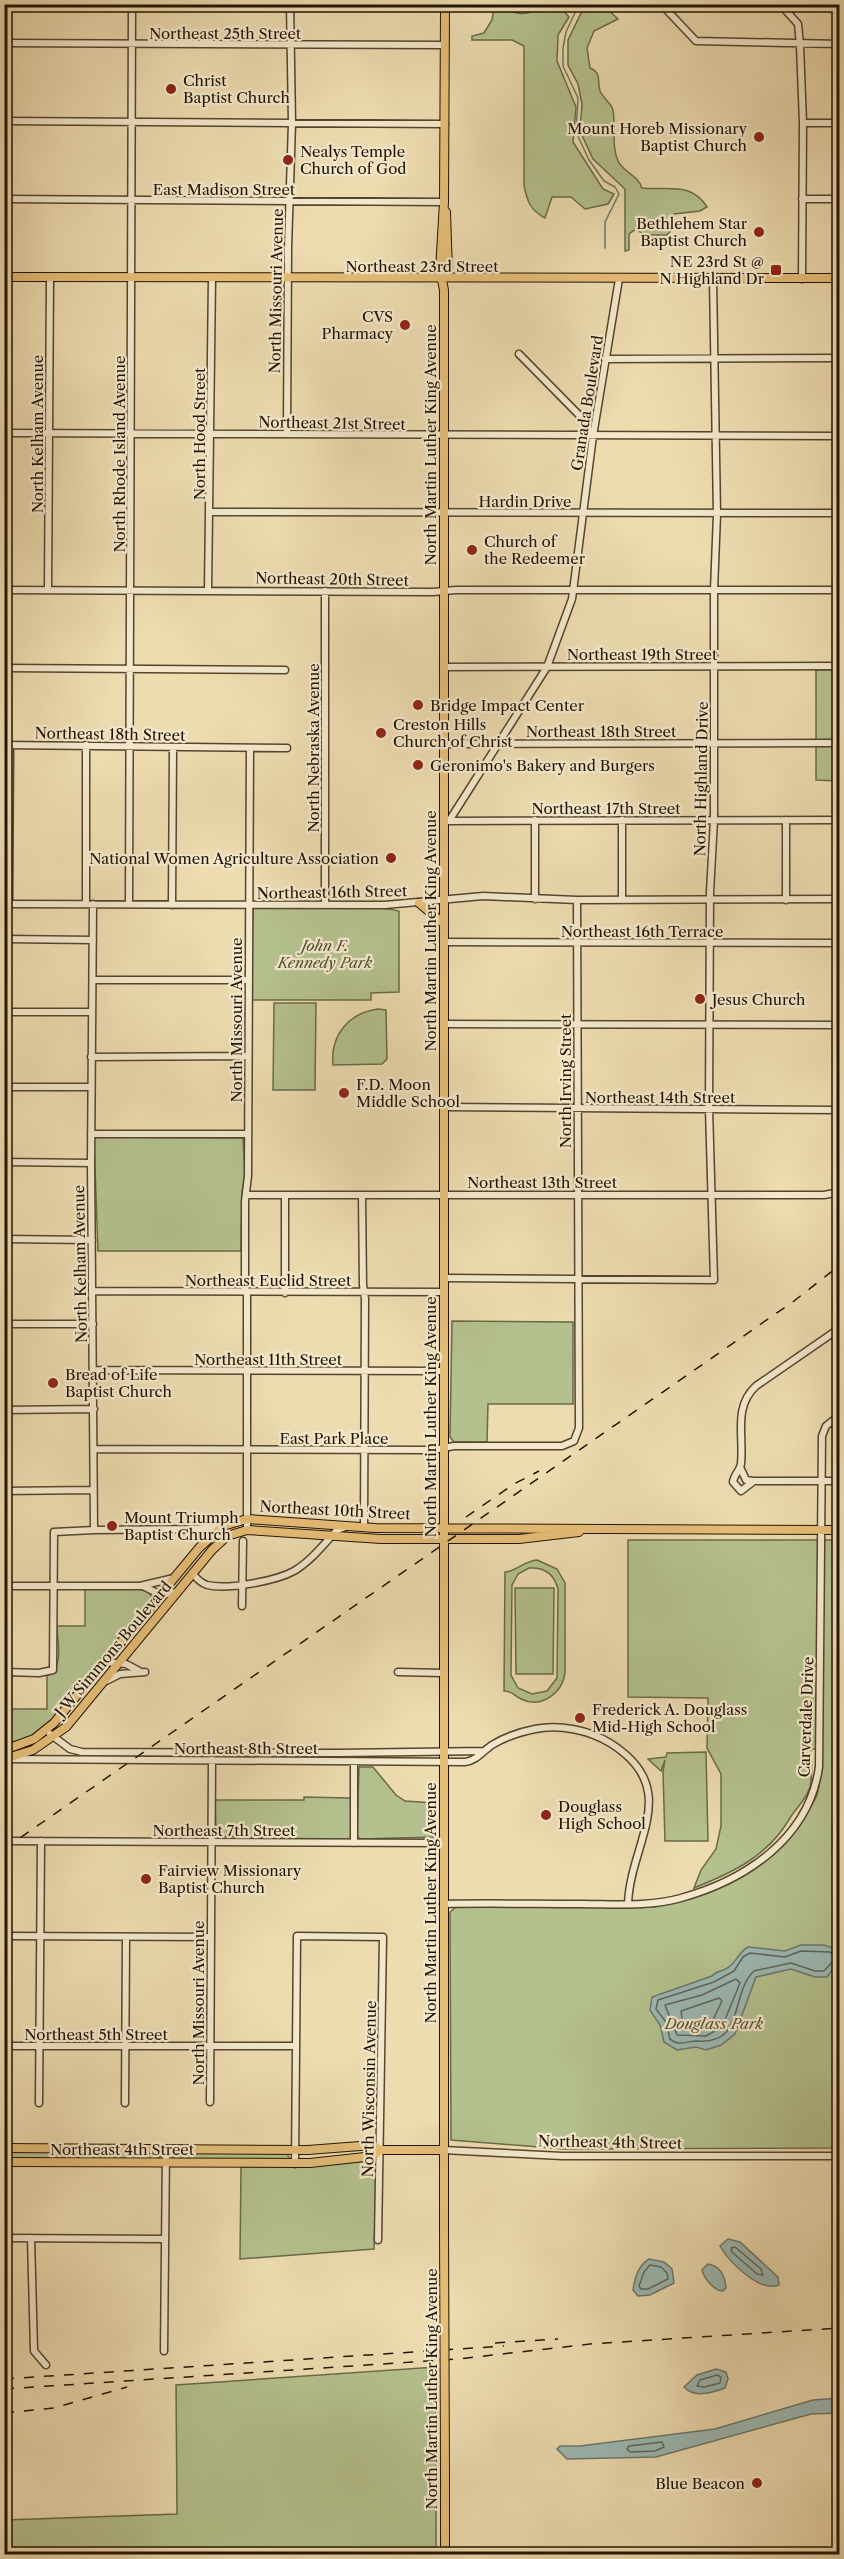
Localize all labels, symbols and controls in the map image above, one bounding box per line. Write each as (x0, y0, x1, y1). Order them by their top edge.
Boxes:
street label: Northeast 25th Street (149, 24, 302, 43)
place label: Christ Baptist Church (183, 71, 290, 107)
marker: Christ Baptist Church (164, 82, 178, 96)
place label: Mount Horeb Missionary Baptist Church (567, 119, 748, 155)
marker: Mount Horeb Missionary Baptist Church (752, 130, 766, 144)
place label: Nealys Temple Church of God (300, 142, 406, 178)
marker: Nealys Temple Church of God (281, 153, 295, 167)
street label: East Madison Street (153, 180, 296, 199)
street label: North Missouri Avenue (265, 208, 287, 374)
place label: Bethlehem Star Baptist Church (636, 214, 748, 250)
marker: Bethlehem Star Baptist Church (752, 225, 766, 239)
place label: NE 23rd St @ N Highland Dr (660, 252, 765, 288)
street label: Northeast 23rd Street (346, 257, 499, 276)
marker: NE 23rd St @ N Highland Dr (769, 263, 783, 277)
place label: CVS Pharmacy (322, 307, 394, 343)
marker: CVS Pharmacy (398, 318, 412, 332)
street label: North Martin Luther King Avenue (421, 324, 440, 566)
street label: Granada Boulevard (567, 334, 607, 472)
street label: North Kelham Avenue (28, 355, 47, 513)
street label: North Rhode Island Avenue (110, 356, 129, 552)
street label: North Hood Street (190, 367, 209, 500)
street label: Northeast 21st Street (258, 412, 407, 434)
street label: Hardin Drive (479, 492, 571, 511)
place label: Church of the Redeemer (484, 532, 586, 568)
marker: Church of the Redeemer (465, 543, 479, 557)
street label: Northeast 20th Street (255, 568, 410, 590)
street label: Northeast 19th Street (567, 645, 718, 664)
street label: North Nebraska Avenue (304, 663, 323, 833)
place label: Bridge Impact Center (430, 696, 585, 715)
marker: Bridge Impact Center (411, 698, 425, 712)
street label: North Highland Drive (690, 701, 712, 857)
place label: Creston Hills Church of Christ (393, 715, 513, 751)
street label: Northeast 18th Street (526, 722, 677, 741)
street label: Northeast 18th Street (35, 723, 186, 745)
marker: Creston Hills Church of Christ (374, 726, 388, 740)
place label: Geronimo's Bakery and Burgers (430, 756, 655, 775)
marker: Geronimo's Bakery and Burgers (411, 758, 425, 772)
street label: Northeast 17th Street (531, 799, 681, 818)
street label: North Martin Luther King Avenue (421, 810, 440, 1052)
place label: National Women Agriculture Association (89, 849, 380, 868)
marker: National Women Agriculture Association (384, 851, 398, 865)
street label: Northeast 16th Street (257, 881, 408, 903)
street label: Northeast 16th Terrace (561, 922, 723, 941)
park label: John F. Kennedy Park (277, 936, 372, 972)
street label: North Missouri Avenue (227, 937, 246, 1103)
place label: Jesus Church (710, 990, 806, 1009)
marker: Jesus Church (693, 992, 707, 1006)
street label: North Irving Street (556, 1013, 575, 1148)
place label: F.D. Moon Middle School (356, 1075, 460, 1111)
marker: F.D. Moon Middle School (337, 1086, 351, 1100)
street label: Northeast 14th Street (585, 1088, 736, 1107)
street label: Northeast 13th Street (467, 1173, 618, 1192)
street label: North Kelham Avenue (69, 1185, 91, 1343)
street label: Northeast Euclid Street (185, 1271, 352, 1290)
street label: North Martin Luther King Avenue (421, 1296, 440, 1538)
street label: Northeast 11th Street (194, 1350, 343, 1369)
place label: Bread of Life Baptist Church (65, 1365, 172, 1401)
marker: Bread of Life Baptist Church (46, 1376, 60, 1390)
street label: East Park Place (280, 1429, 388, 1448)
street label: Northeast 10th Street (259, 1497, 412, 1523)
place label: Mount Triumph Baptist Church (124, 1508, 239, 1544)
marker: Mount Triumph Baptist Church (105, 1519, 119, 1533)
street label: J W Simmons Boulevard (49, 1577, 175, 1722)
street label: Carverdale Drive (794, 1656, 818, 1778)
place label: Frederick A. Douglass Mid-High School (592, 1700, 747, 1736)
marker: Frederick A. Douglass Mid-High School (573, 1711, 587, 1725)
street label: Northeast 8th Street (174, 1739, 319, 1758)
street label: North Martin Luther King Avenue (421, 1782, 440, 2024)
place label: Douglass High School (558, 1797, 646, 1833)
marker: Douglass High School (539, 1808, 553, 1822)
street label: Northeast 7th Street (153, 1821, 296, 1840)
place label: Fairview Missionary Baptist Church (158, 1861, 302, 1897)
marker: Fairview Missionary Baptist Church (139, 1872, 153, 1886)
street label: North Missouri Avenue (189, 1920, 208, 2086)
street label: North Wisconsin Avenue (358, 2000, 380, 2178)
park label: Douglass Park (664, 2014, 764, 2033)
street label: Northeast 5th Street (24, 2025, 169, 2044)
street label: Northeast 4th Street (538, 2131, 683, 2153)
street label: Northeast 4th Street (50, 2140, 195, 2159)
street label: North Martin Luther King Avenue (422, 2268, 441, 2510)
place label: Blue Beacon (655, 2474, 746, 2493)
marker: Blue Beacon (750, 2476, 764, 2490)

